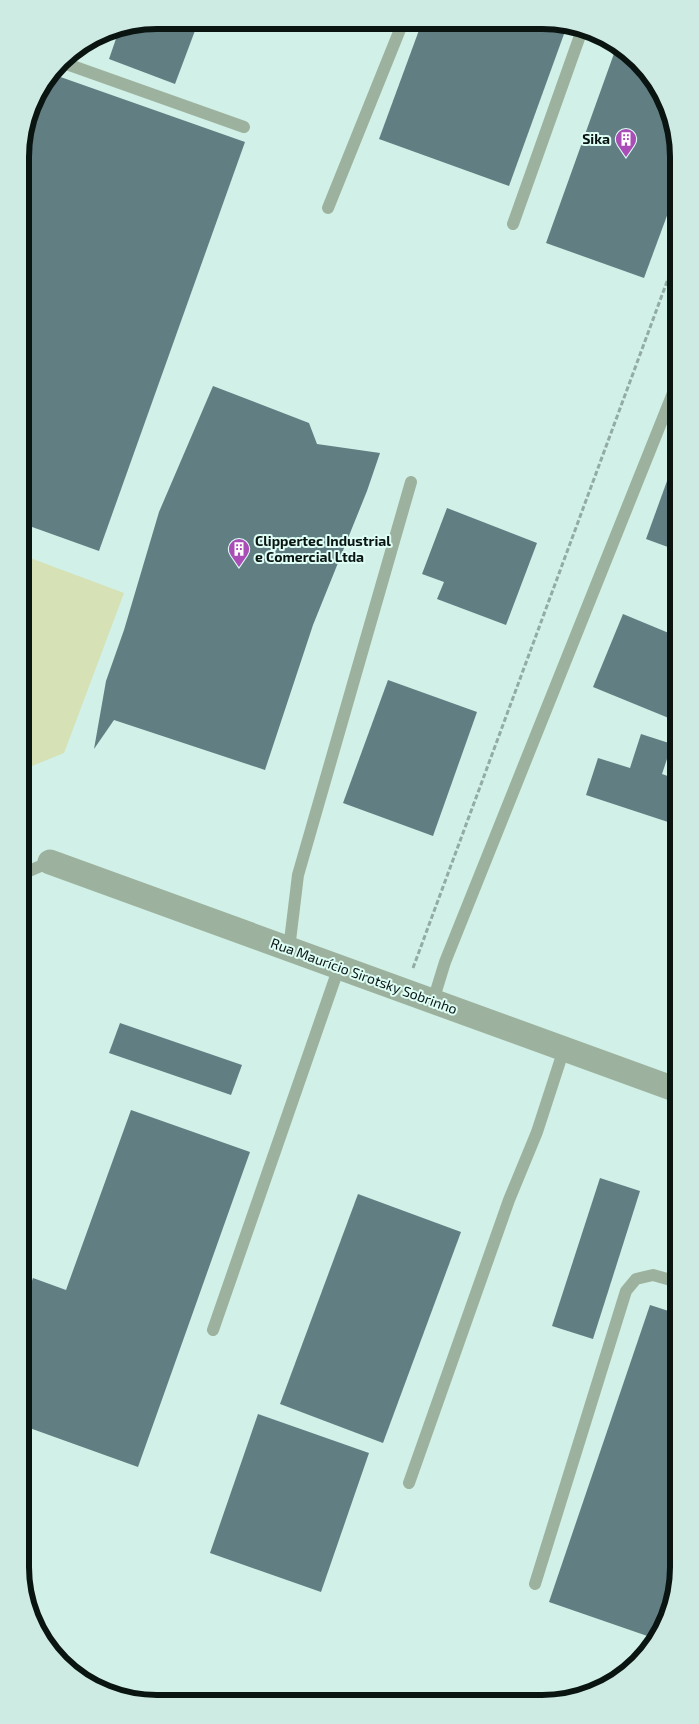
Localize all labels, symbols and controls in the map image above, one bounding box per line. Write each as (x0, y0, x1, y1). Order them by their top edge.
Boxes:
building icon: Sika (614, 127, 638, 158)
place label: Sika (582, 130, 610, 147)
place label: Clippertec Industrial e Comercial Ltda (255, 532, 391, 565)
building icon: Clippertec Industrial e Comercial Ltda (227, 537, 251, 568)
street label: Rua Maurício Sirotsky Sobrinho (268, 934, 460, 1017)

